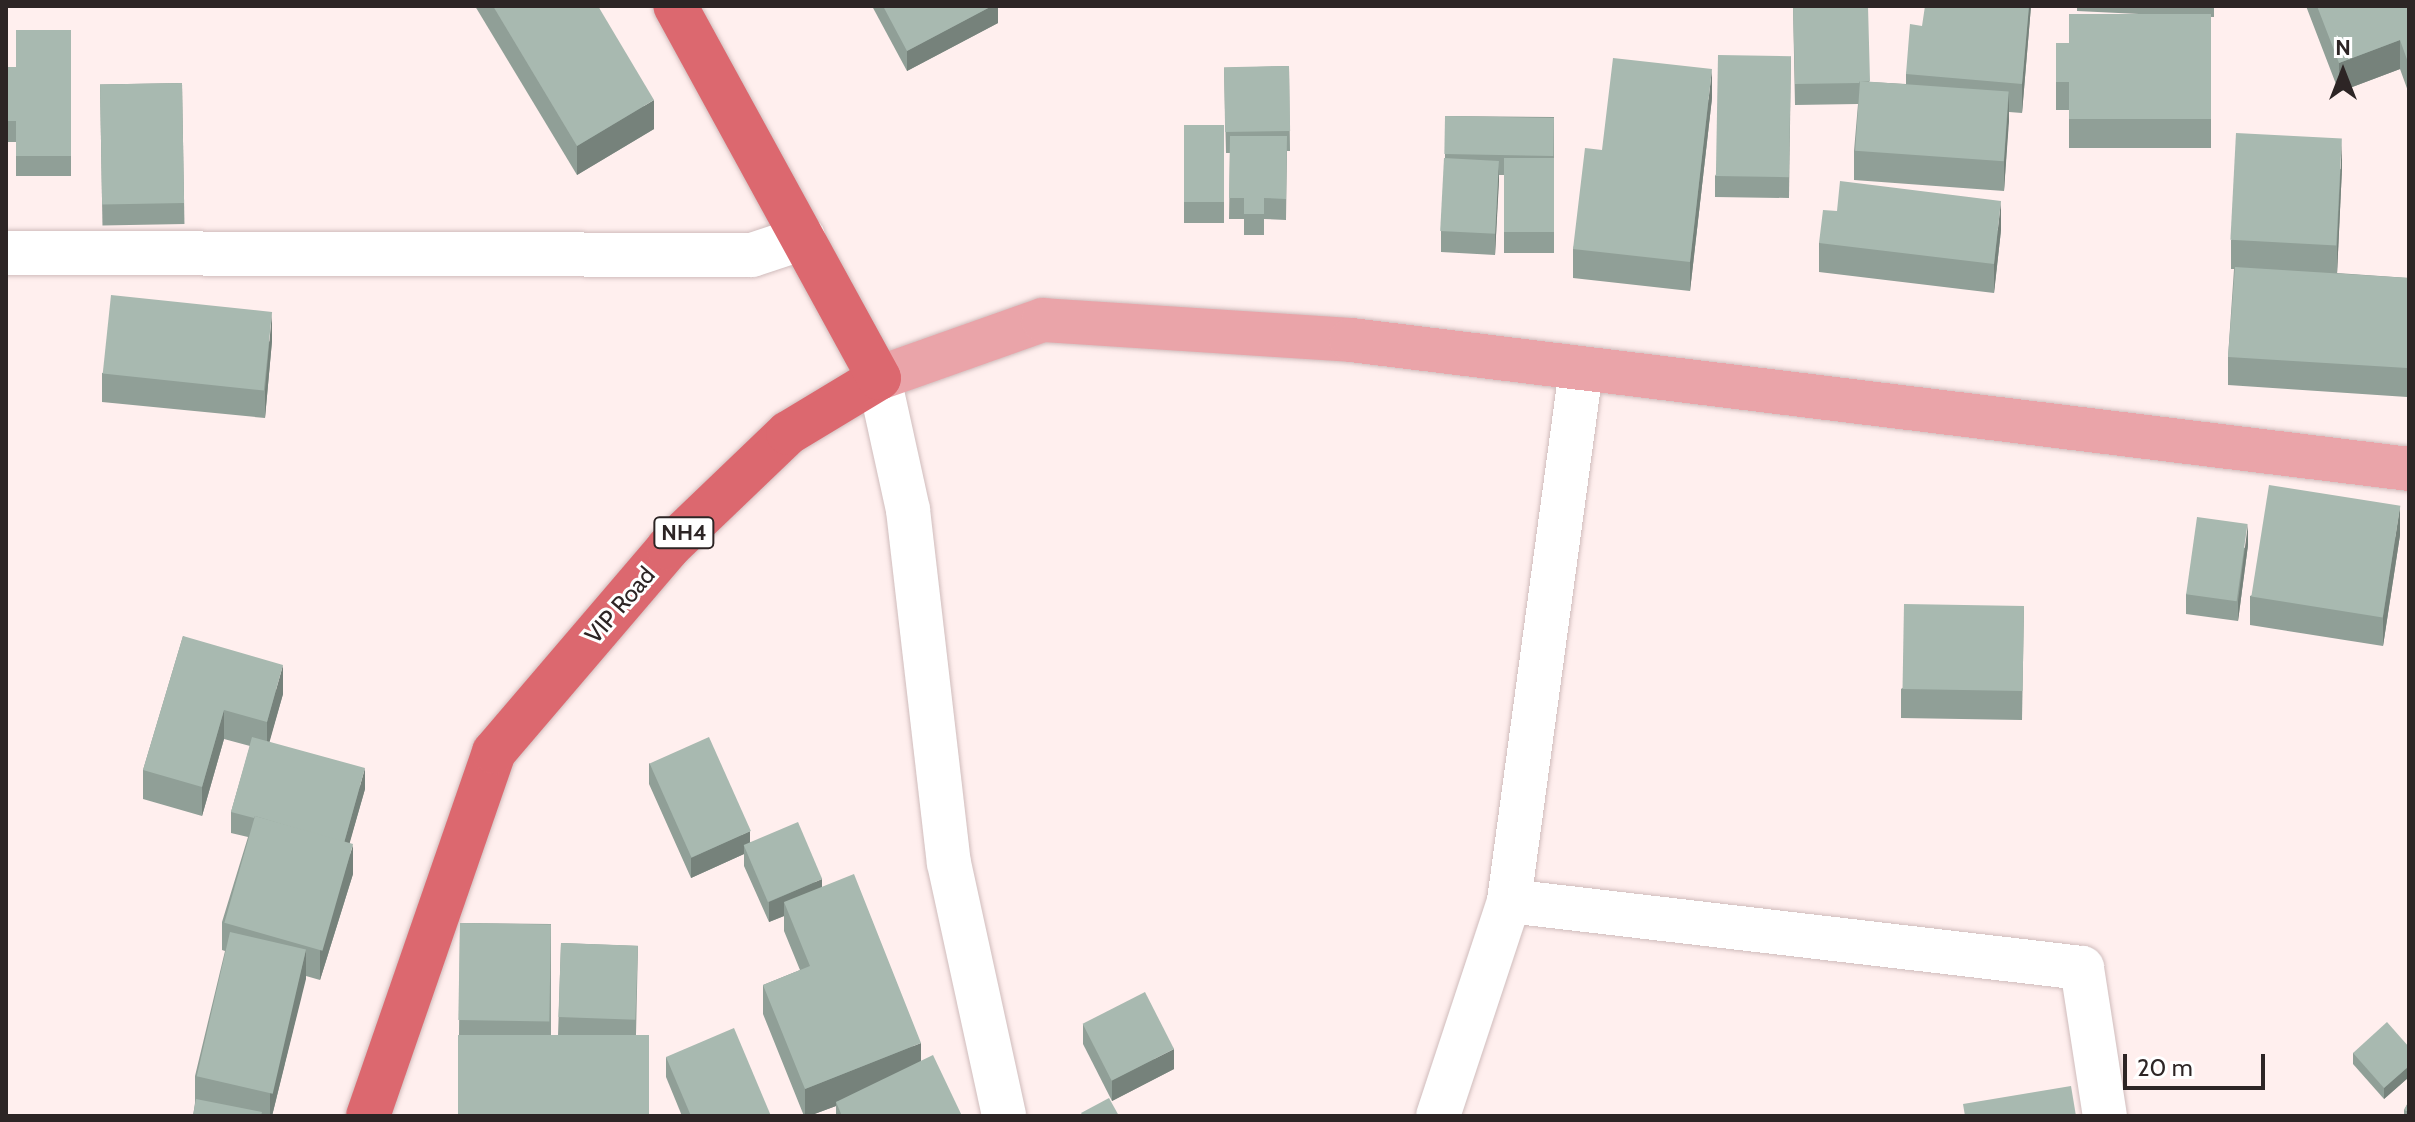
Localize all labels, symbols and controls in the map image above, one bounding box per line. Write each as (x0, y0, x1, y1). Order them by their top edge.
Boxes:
north arrow (2303, 32, 2383, 112)
text: N (2335, 34, 2351, 61)
road number: NH4 (652, 515, 716, 551)
street label: VIP Road (579, 561, 661, 649)
scale bar (2127, 1038, 2269, 1088)
text: 20 m (2137, 1053, 2193, 1082)

